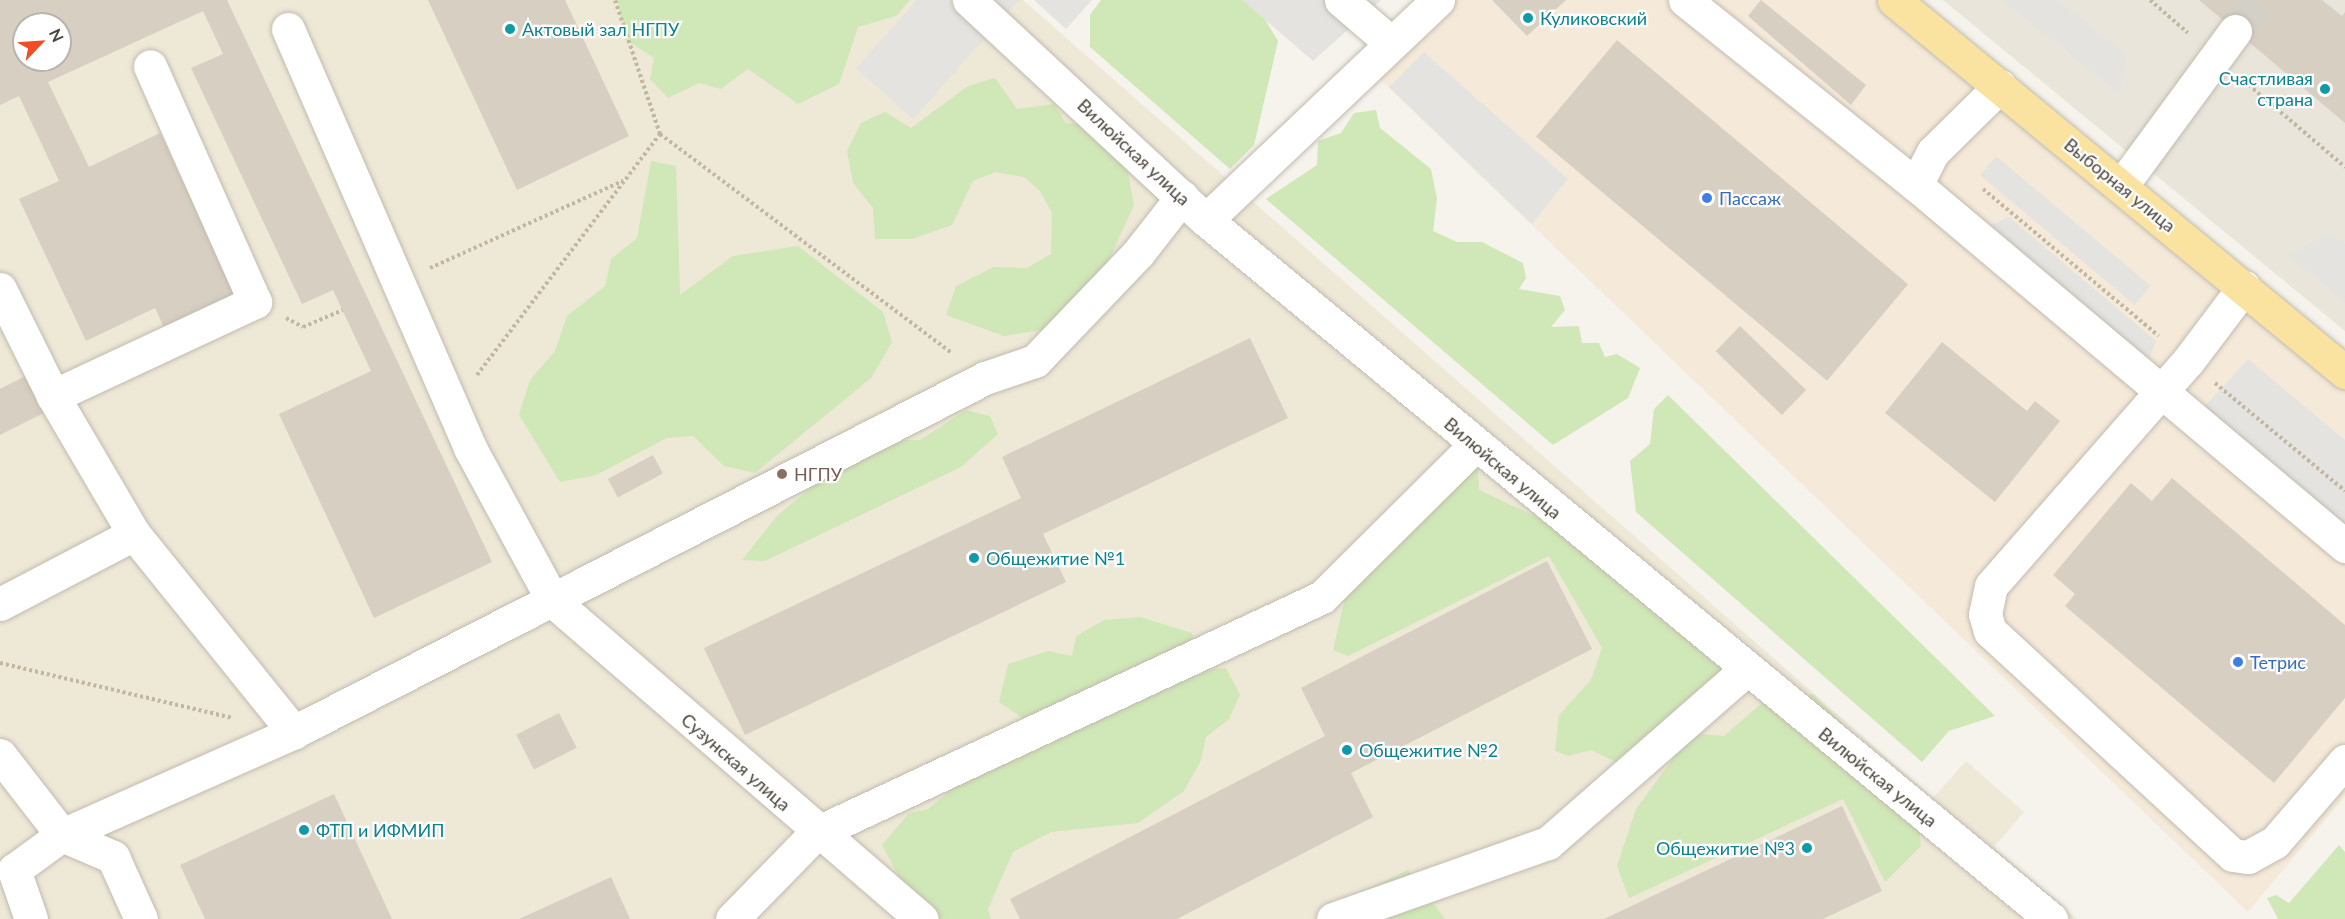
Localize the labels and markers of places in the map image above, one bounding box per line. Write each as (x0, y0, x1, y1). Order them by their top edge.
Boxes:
place label: Куликовский (1540, 7, 1647, 29)
marker: Куликовский (1521, 11, 1535, 25)
place label: Актовый зал НГПУ (522, 18, 679, 40)
marker: Актовый зал НГПУ (503, 22, 517, 36)
place label: Счастливая страна (2219, 68, 2313, 110)
marker: Счастливая страна (2318, 82, 2332, 96)
place label: Пассаж (1719, 187, 1781, 209)
marker: Пассаж (1700, 191, 1714, 205)
place label: НГПУ (794, 463, 842, 485)
marker: НГПУ (775, 467, 789, 481)
place label: Общежитие №1 (986, 547, 1125, 569)
marker: Общежитие №1 (967, 551, 981, 565)
place label: Тетрис (2250, 651, 2306, 673)
marker: Тетрис (2231, 655, 2245, 669)
place label: Общежитие №2 (1359, 739, 1498, 761)
marker: Общежитие №2 (1340, 743, 1354, 757)
place label: ФТП и ИФМИП (316, 819, 444, 841)
marker: ФТП и ИФМИП (297, 823, 311, 837)
place label: Общежитие №3 (1656, 837, 1795, 859)
marker: Общежитие №3 (1800, 841, 1814, 855)

